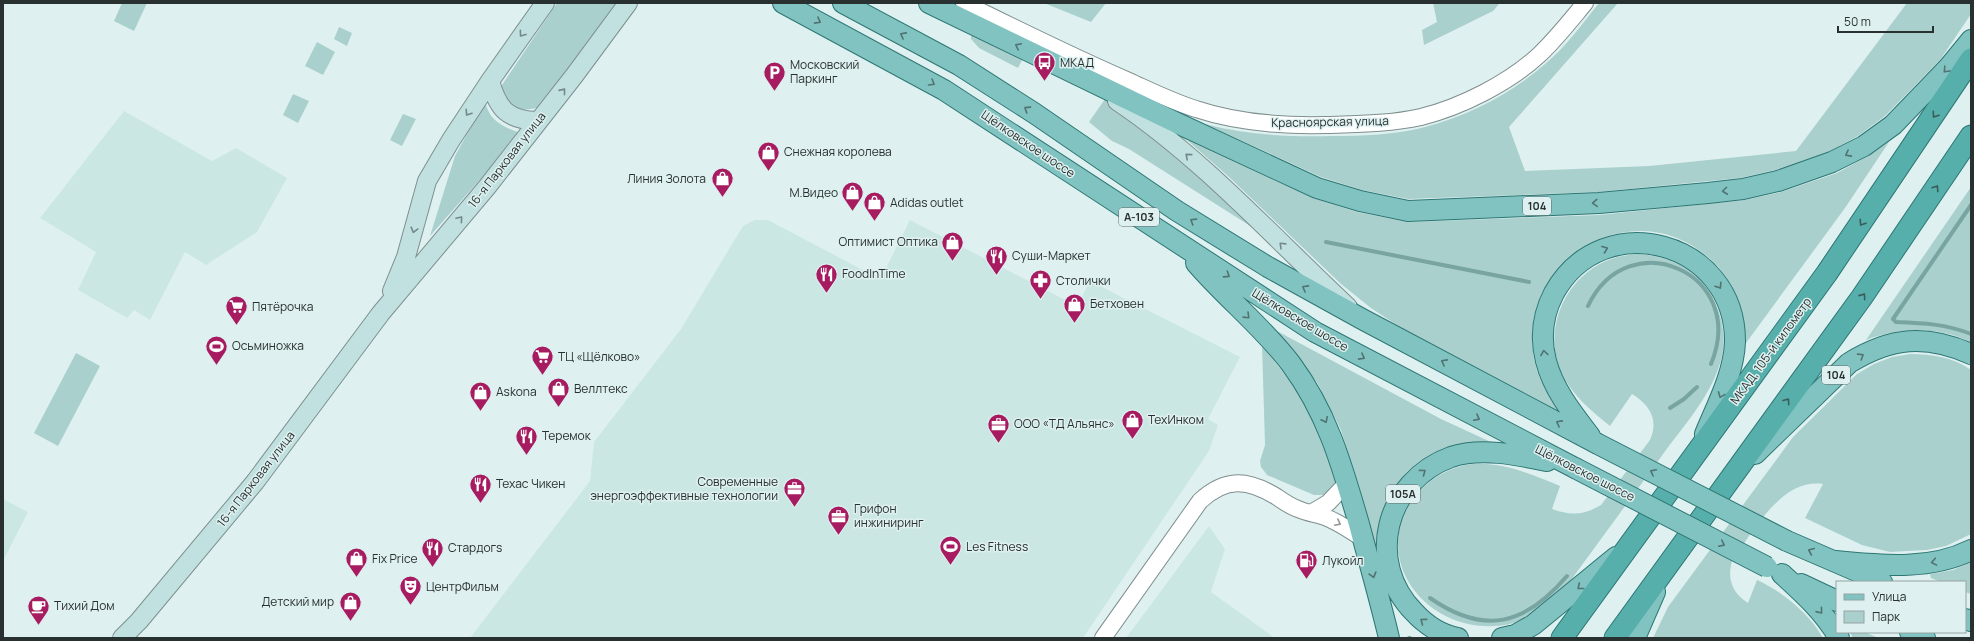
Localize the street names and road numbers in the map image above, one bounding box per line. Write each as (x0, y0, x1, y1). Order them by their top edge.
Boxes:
street label: Щёлковское шоссе (978, 106, 1078, 181)
street label: 16-я Парковая улица (464, 108, 549, 211)
street label: Красноярская улица (1271, 112, 1389, 131)
road number: 104 (1523, 197, 1551, 215)
road number: А-103 (1119, 208, 1159, 226)
street label: Щёлковское шоссе (1249, 284, 1352, 355)
street label: МКАД, 105-й километр (1726, 294, 1815, 408)
road number: 104 (1822, 366, 1850, 384)
street label: 16-я Парковая улица (213, 427, 298, 530)
street label: Щёлковское шоссе (1533, 440, 1638, 505)
road number: 105A (1386, 485, 1420, 503)

